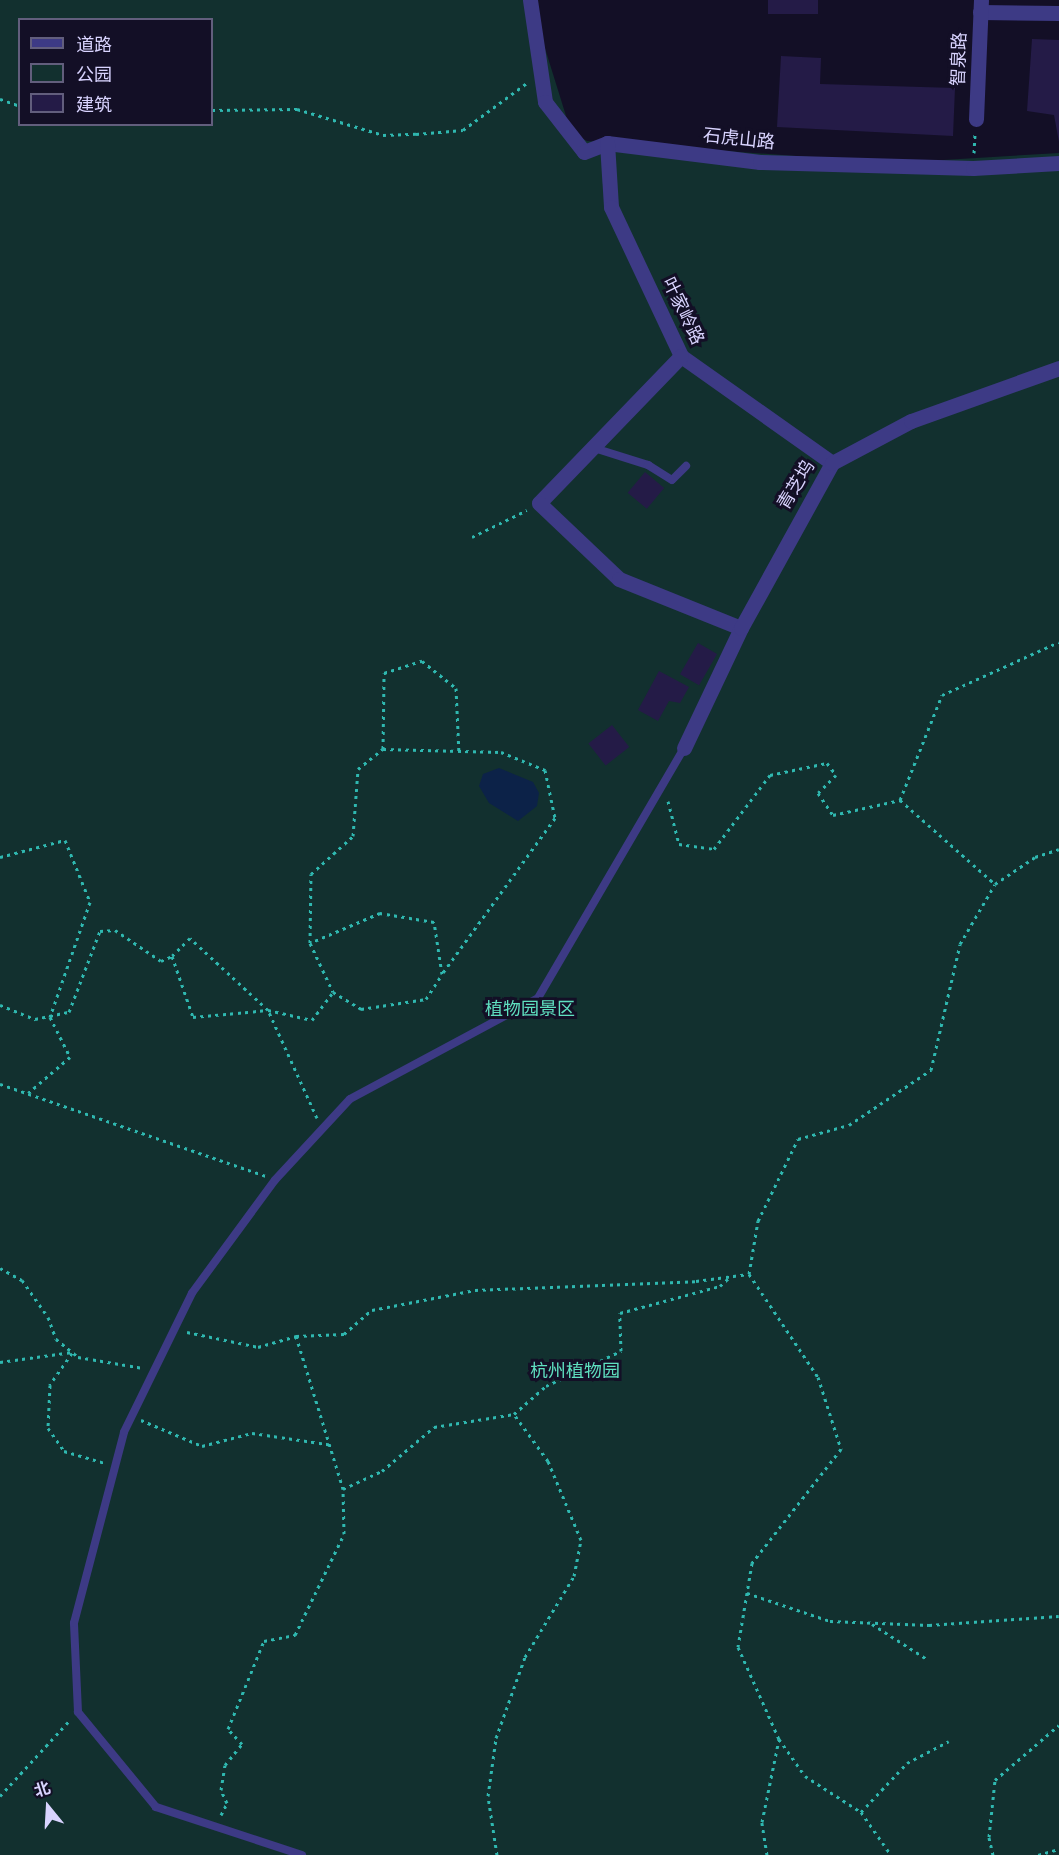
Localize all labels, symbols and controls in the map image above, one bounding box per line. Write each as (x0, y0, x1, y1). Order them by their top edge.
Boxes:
legend (18, 18, 213, 126)
street label: 智泉路 (947, 32, 971, 86)
text: 道路 (76, 33, 112, 57)
text: 公园 (76, 63, 112, 87)
text: 建筑 (76, 93, 112, 117)
street label: 石虎山路 (702, 124, 776, 154)
street label: 叶家岭路 (658, 274, 708, 348)
street label: 青芝坞 (773, 456, 819, 514)
park label: 植物园景区 (485, 998, 575, 1020)
park label: 杭州植物园 (530, 1360, 620, 1382)
north arrow (18, 1777, 78, 1837)
text: 北 (31, 1777, 53, 1802)

